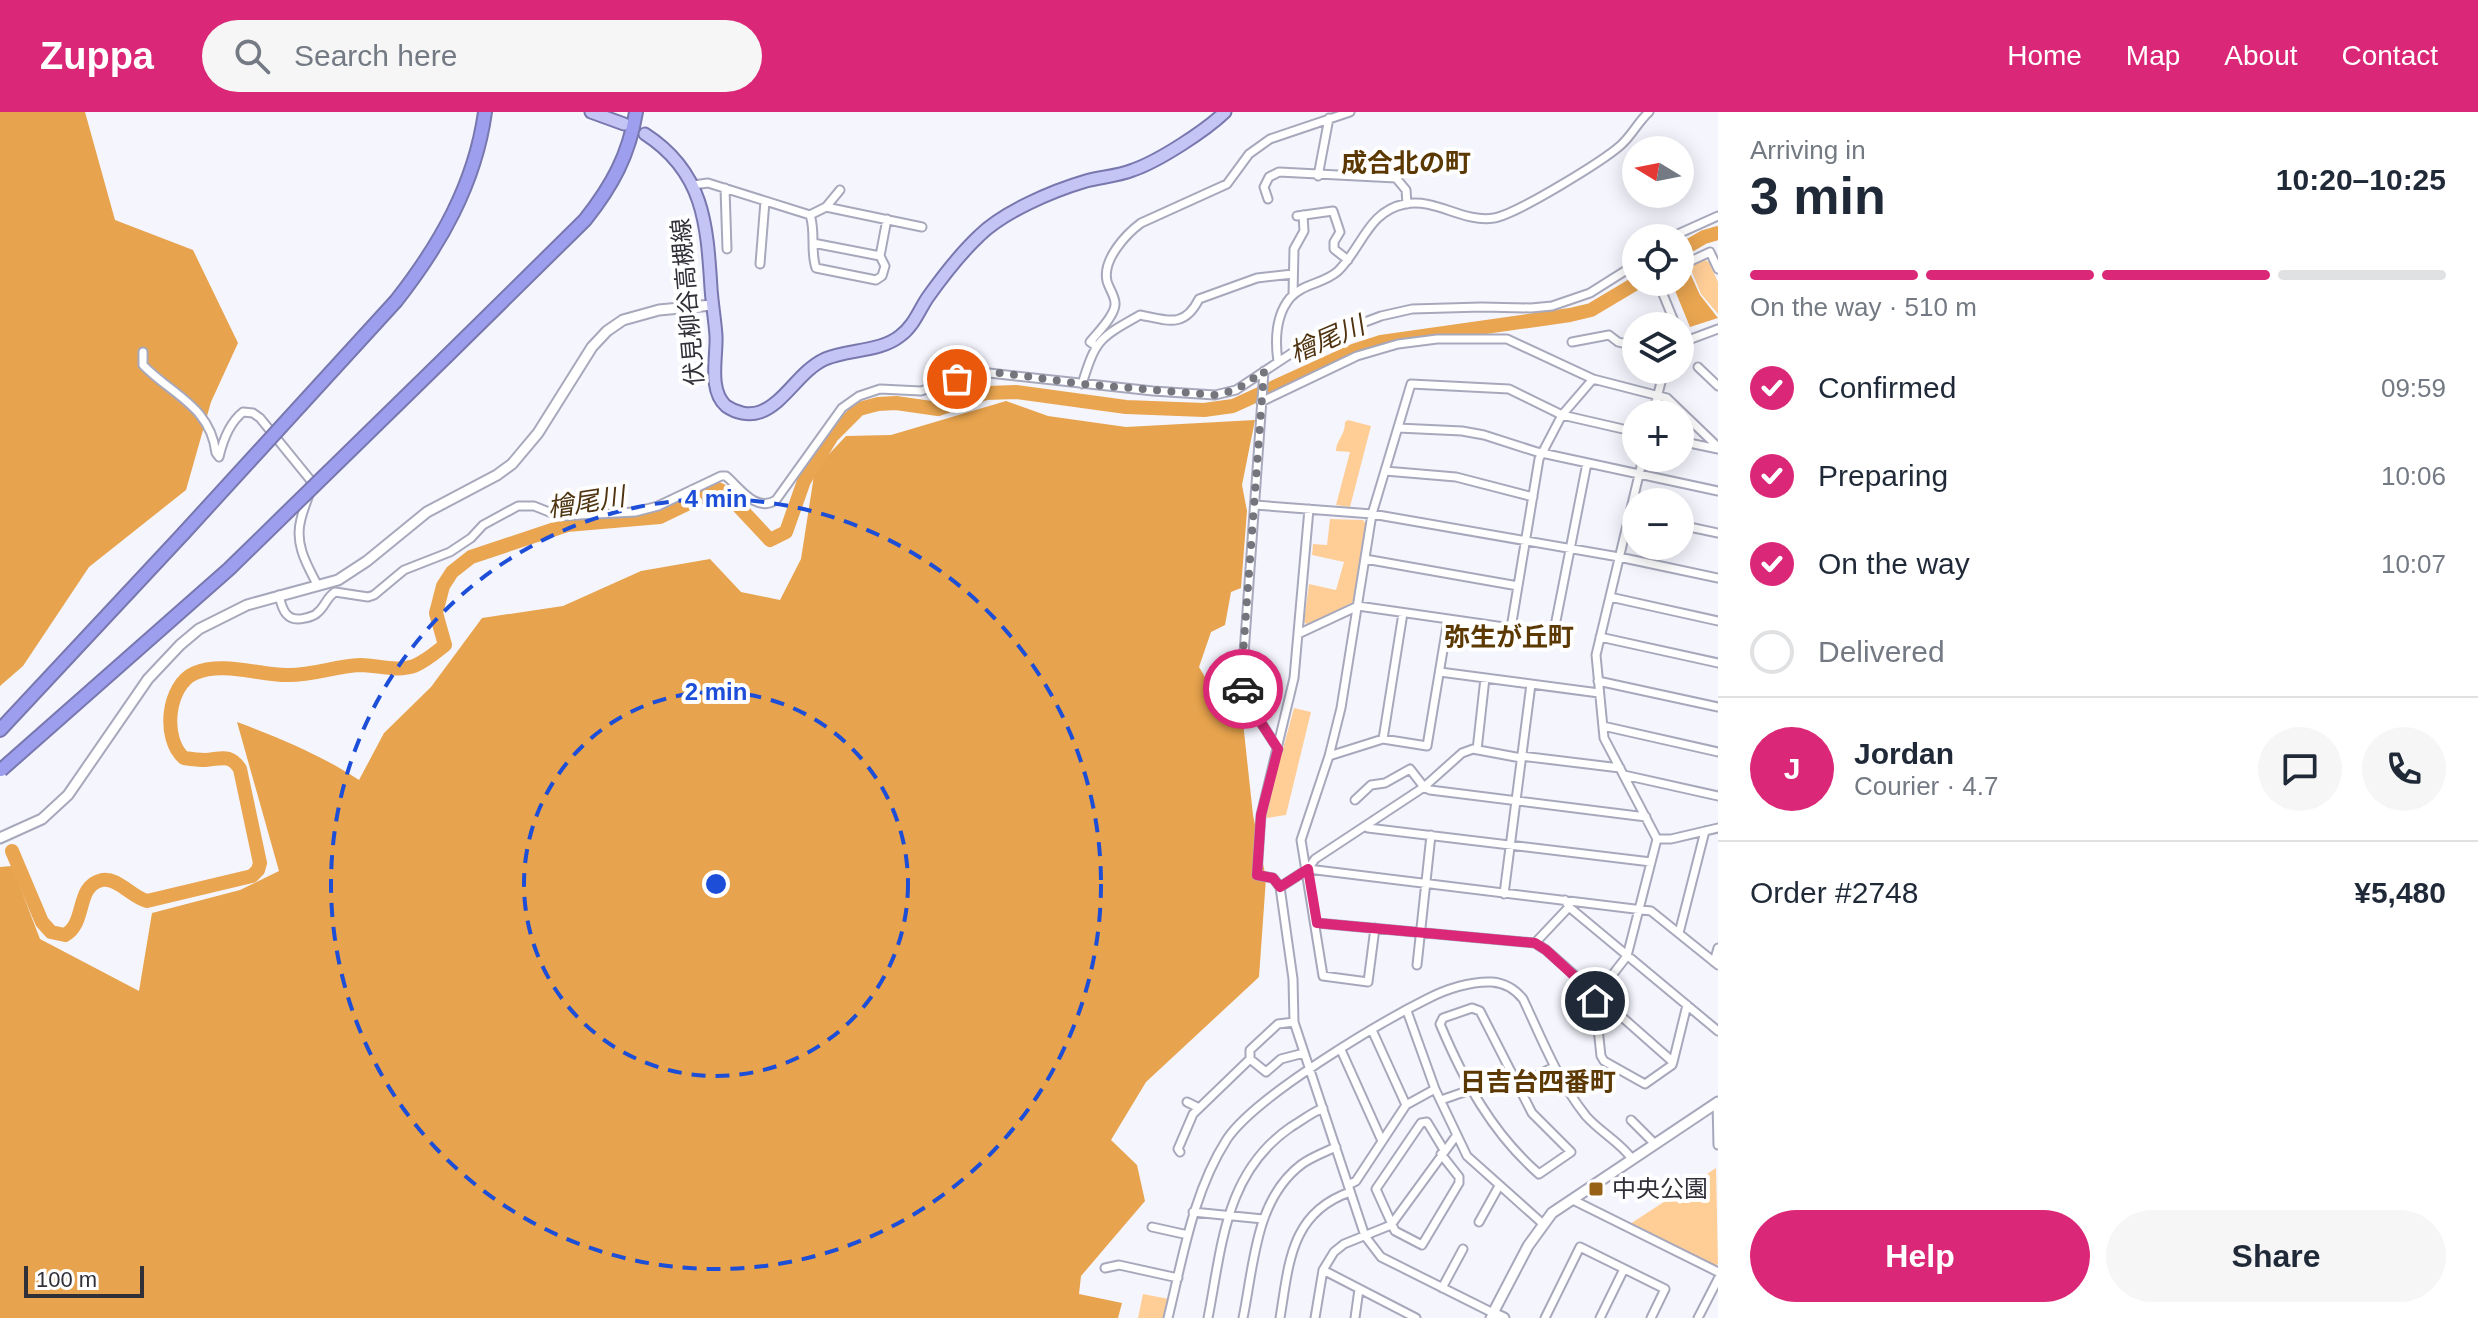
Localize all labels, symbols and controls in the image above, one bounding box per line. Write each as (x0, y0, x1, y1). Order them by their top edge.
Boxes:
search box (202, 20, 762, 92)
icon: search (230, 34, 274, 78)
text: Zuppa (40, 35, 154, 77)
text: Search here (294, 39, 457, 72)
text: Home (2007, 40, 2082, 71)
text: Map (2126, 40, 2180, 71)
text: About (2224, 40, 2298, 71)
text: Contact (2342, 40, 2438, 71)
text: Arriving in (1750, 135, 1866, 165)
north arrow (1622, 136, 1694, 208)
map controls (1622, 136, 1694, 560)
district label: 成合北の町 (1341, 148, 1471, 178)
text: 10:20–10:25 (2276, 163, 2446, 196)
text: 3 min (1750, 167, 1886, 225)
street label: 伏見柳谷高槻線 (667, 217, 708, 387)
button: locate (1622, 224, 1694, 296)
text: On the way · 510 m (1750, 292, 1977, 322)
water label: 檜尾川 (1285, 309, 1372, 368)
button: layers (1622, 312, 1694, 384)
pin (923, 345, 991, 413)
icon: bag (935, 357, 979, 401)
icon: check (1750, 366, 1794, 410)
text: Confirmed (1818, 371, 1956, 404)
text: 09:59 (2381, 373, 2446, 403)
button: + (1622, 400, 1694, 472)
icon: check (1750, 454, 1794, 498)
text: Preparing (1818, 459, 1948, 492)
text: 10:06 (2381, 461, 2446, 491)
water label: 檜尾川 (545, 481, 630, 523)
text: 4 min (685, 485, 747, 512)
button: − (1622, 488, 1694, 560)
icon: check (1750, 542, 1794, 586)
text: On the way (1818, 547, 1970, 580)
text: 10:07 (2381, 549, 2446, 579)
district label: 弥生が丘町 (1444, 622, 1574, 652)
text: Delivered (1818, 635, 1945, 668)
courier (1203, 649, 1283, 729)
icon: car (1221, 667, 1265, 711)
text: 2 min (685, 678, 747, 705)
button: chat (2258, 727, 2342, 811)
button: phone (2362, 727, 2446, 811)
text: Jordan (1854, 737, 1954, 770)
text: J (1784, 752, 1800, 785)
text: Courier · 4.7 (1854, 771, 1999, 801)
centre of rings (702, 870, 730, 898)
text: Order #2748 (1750, 876, 1918, 909)
text: ¥5,480 (2354, 876, 2446, 909)
pin (1561, 967, 1629, 1035)
icon: home (1573, 979, 1617, 1023)
district label: 日吉台四番町 (1460, 1067, 1616, 1097)
place label: 中央公園 (1612, 1175, 1708, 1202)
marker: 中央公園 (1587, 1180, 1605, 1198)
button: Help (1750, 1210, 2090, 1302)
button: Share (2106, 1210, 2446, 1302)
scale bar (24, 1262, 144, 1298)
text: 100 m (36, 1267, 97, 1292)

